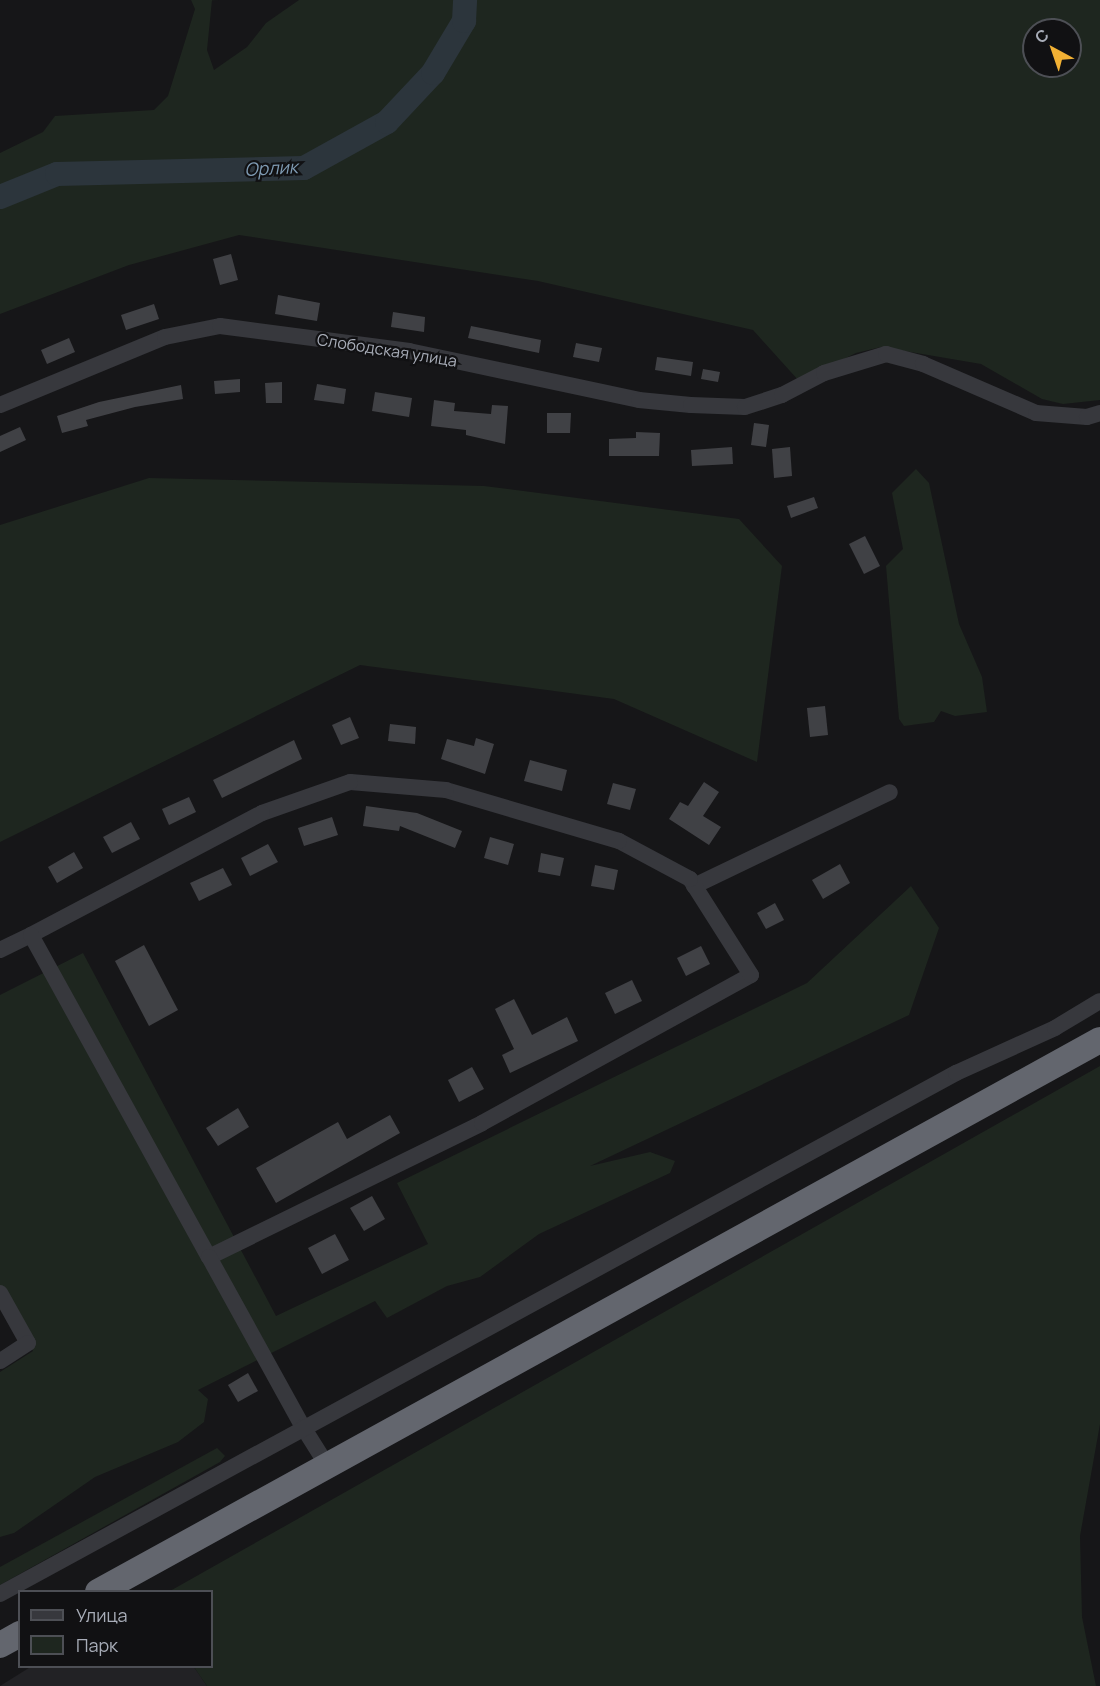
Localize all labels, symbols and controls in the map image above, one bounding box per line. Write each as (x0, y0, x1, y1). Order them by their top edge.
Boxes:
north arrow (1022, 18, 1082, 78)
text: С (1030, 24, 1053, 48)
water label: Орлик (244, 156, 298, 180)
street label: Слободская улица (316, 329, 458, 371)
legend (18, 1590, 213, 1668)
text: Улица (76, 1603, 128, 1627)
text: Парк (76, 1633, 118, 1657)

